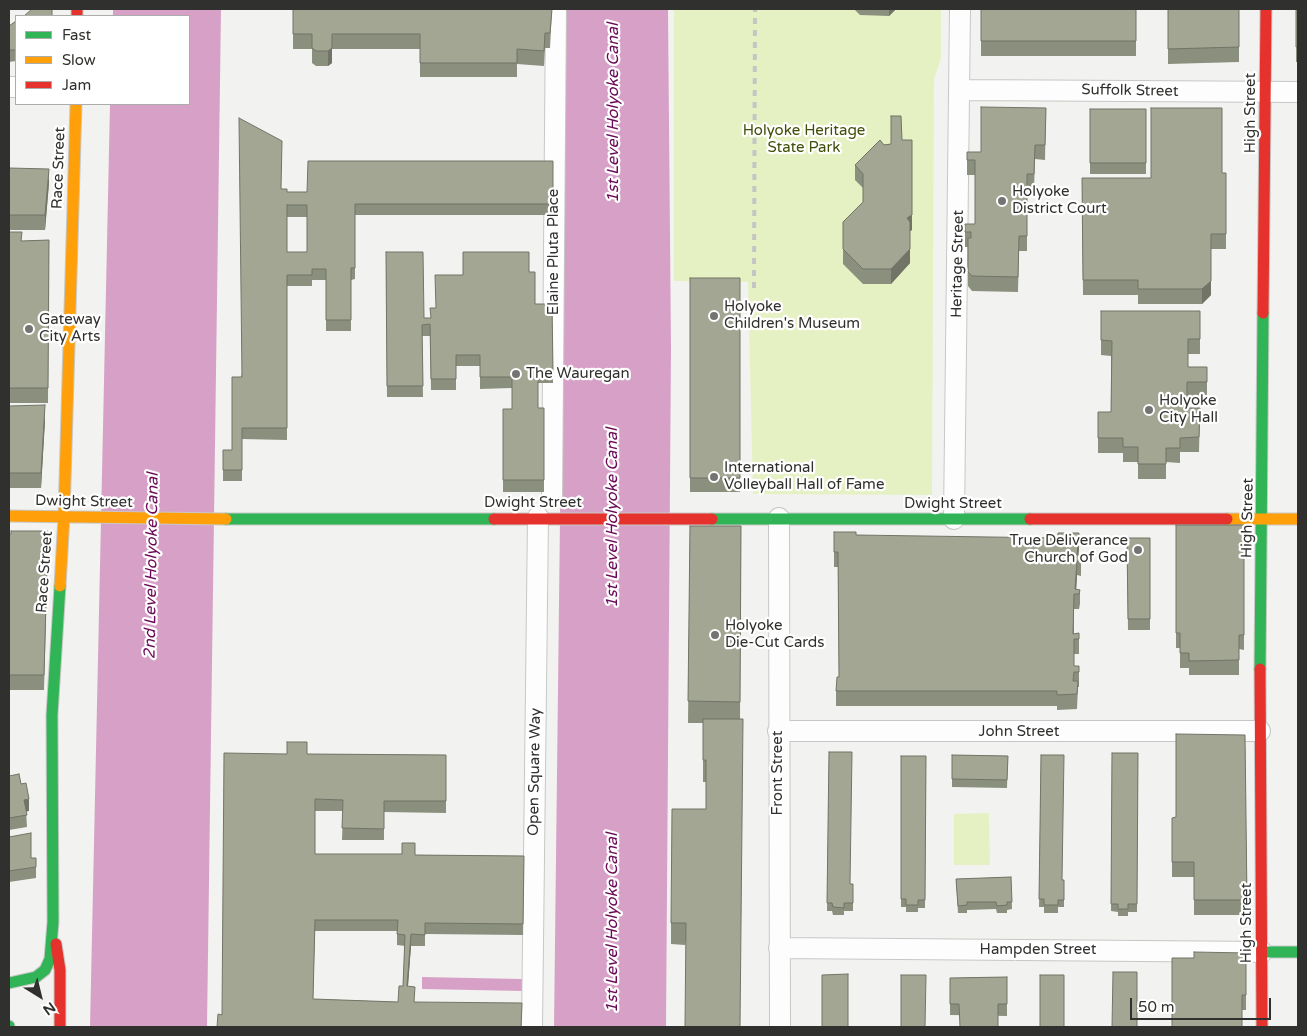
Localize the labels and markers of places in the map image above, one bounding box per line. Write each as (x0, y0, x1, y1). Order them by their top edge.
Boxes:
place label: Holyoke District Court (1012, 183, 1107, 218)
marker: Holyoke District Court (996, 195, 1008, 207)
place label: Holyoke Children's Museum (724, 298, 860, 333)
marker: Holyoke Children's Museum (708, 310, 720, 322)
place label: Gateway City Arts (39, 311, 101, 346)
marker: Gateway City Arts (23, 323, 35, 335)
place label: The Wauregan (526, 365, 630, 383)
marker: The Wauregan (510, 368, 522, 380)
place label: Holyoke City Hall (1159, 392, 1218, 427)
marker: Holyoke City Hall (1143, 404, 1155, 416)
place label: International Volleyball Hall of Fame (724, 459, 884, 494)
marker: International Volleyball Hall of Fame (708, 471, 720, 483)
place label: True Deliverance Church of God (1009, 532, 1128, 567)
marker: True Deliverance Church of God (1132, 544, 1144, 556)
place label: Holyoke Die-Cut Cards (725, 617, 825, 652)
marker: Holyoke Die-Cut Cards (709, 629, 721, 641)

